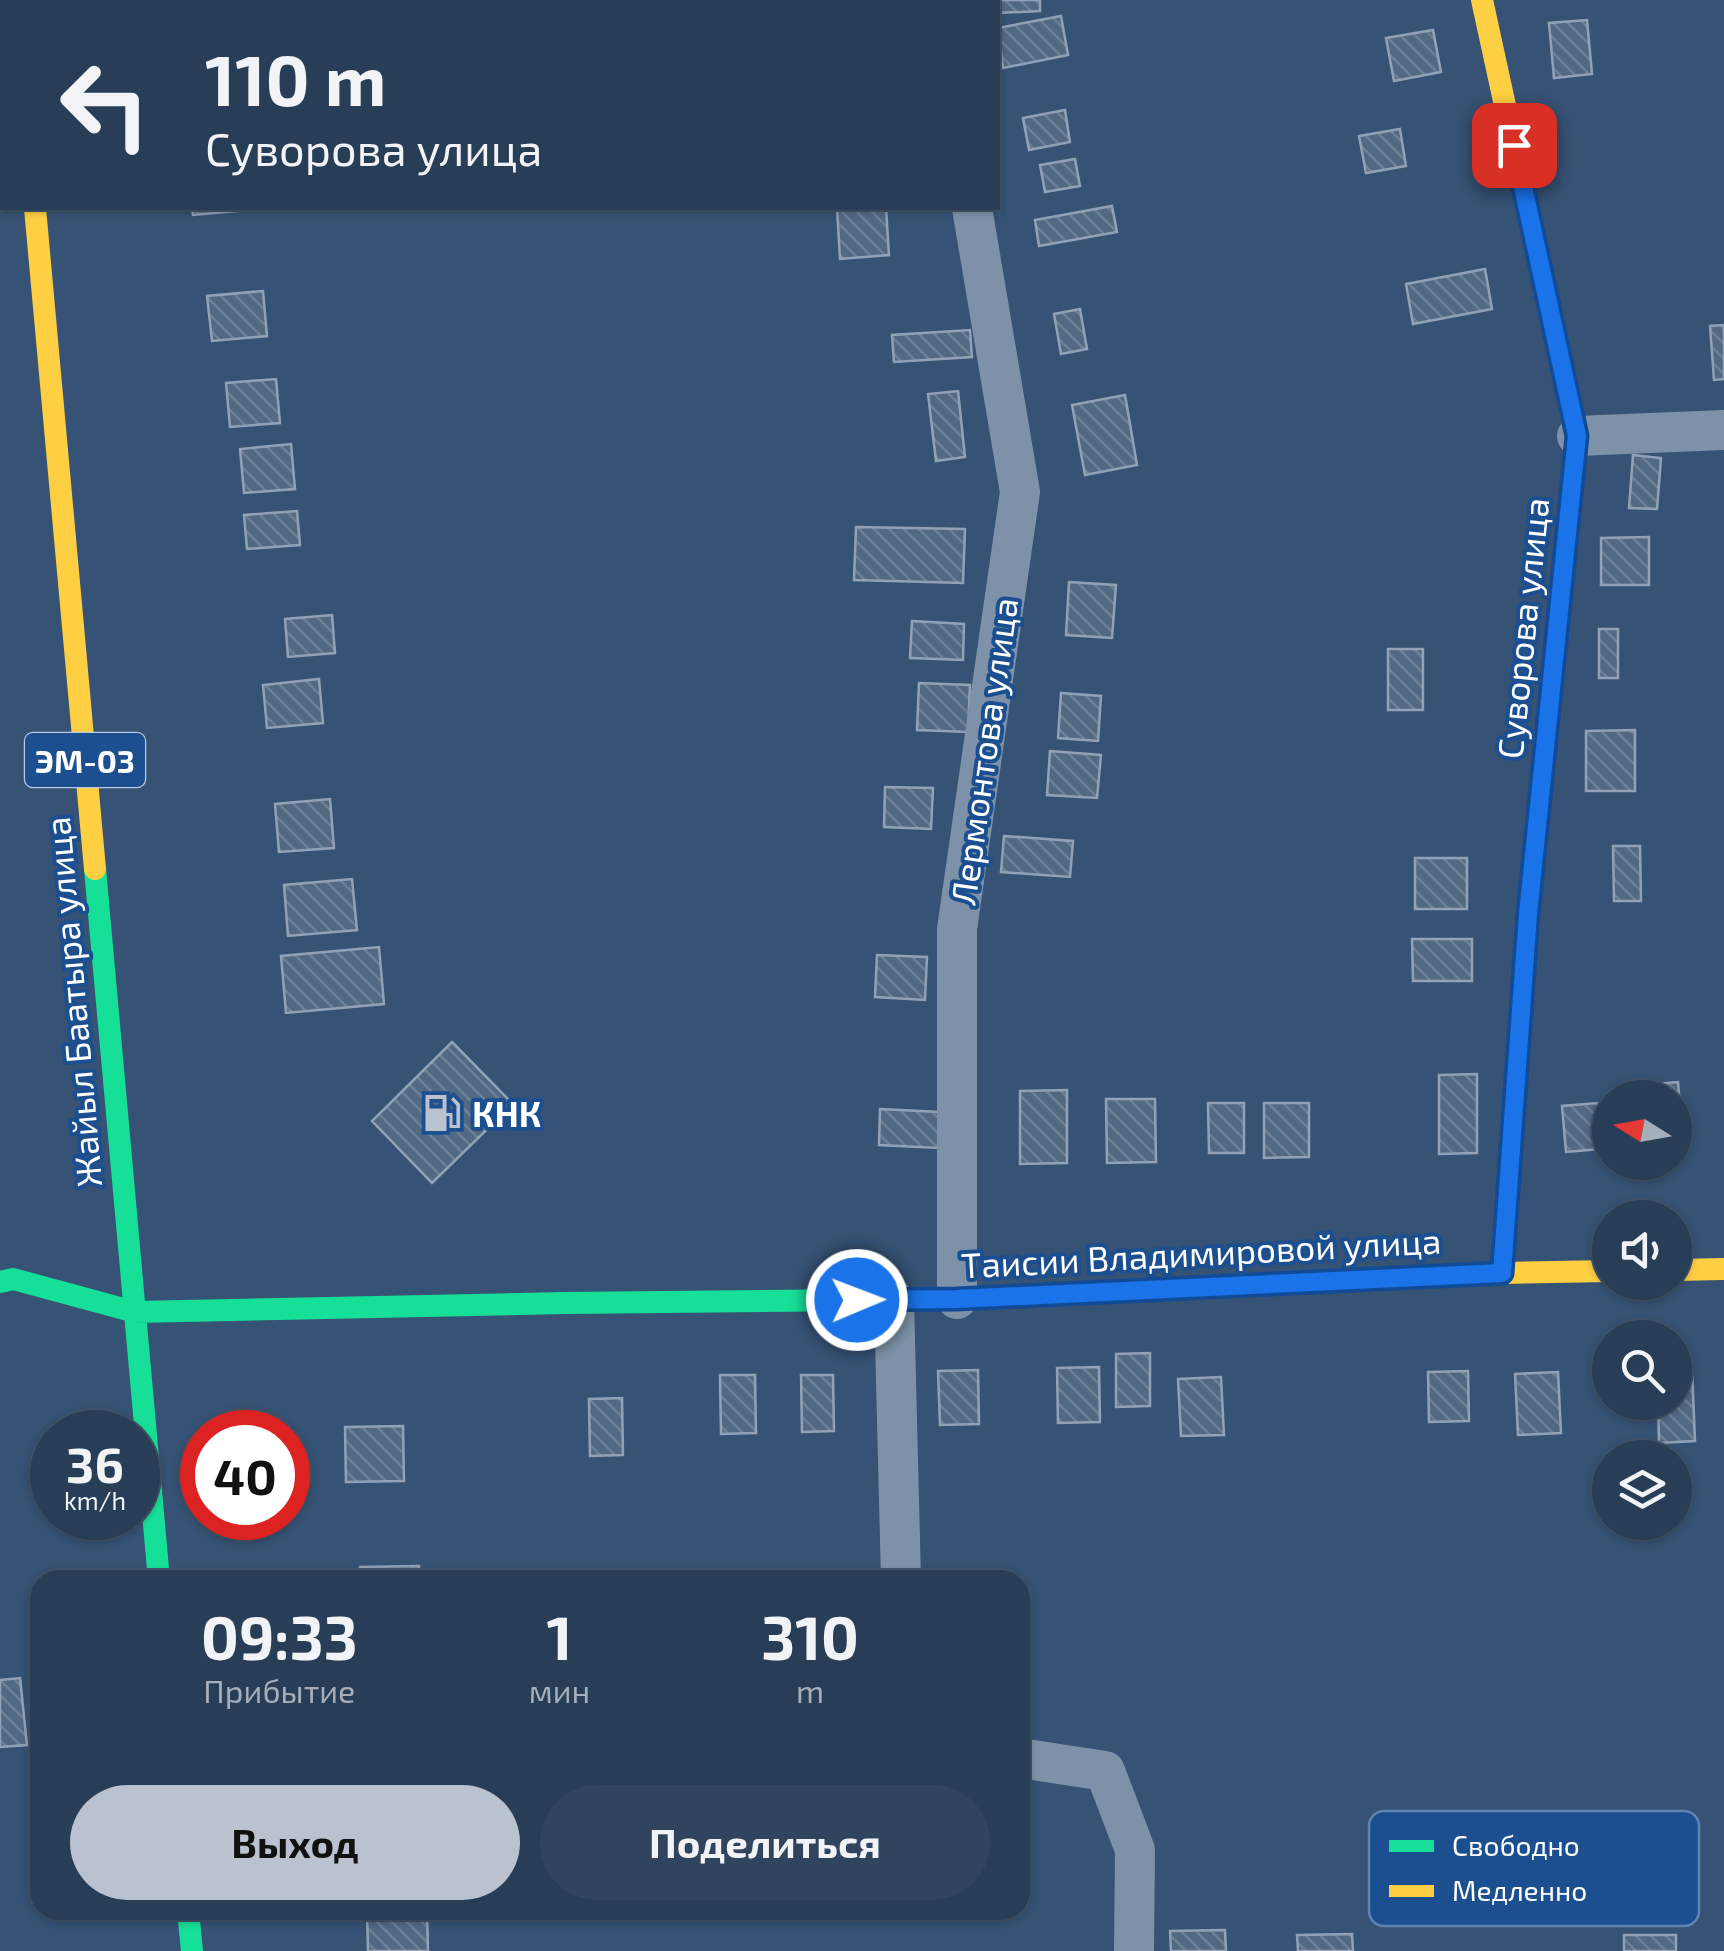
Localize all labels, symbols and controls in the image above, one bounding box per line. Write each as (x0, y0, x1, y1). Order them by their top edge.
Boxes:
text: 110 m (205, 36, 386, 120)
icon: left (40, 40, 170, 170)
pin (1472, 103, 1557, 188)
icon: arrive (1487, 118, 1542, 173)
text: Суворова улица (205, 121, 542, 175)
street label: Суворова улица (1487, 495, 1558, 761)
street label: Лермонтова улица (941, 595, 1026, 907)
road number: ЭМ-03 (25, 733, 145, 787)
street label: Жайыл Баатыра улица (35, 815, 110, 1189)
north arrow (1592, 1080, 1692, 1180)
map controls (1592, 1080, 1692, 1540)
fuel station icon: КНК (421, 1092, 463, 1134)
place label: КНК (472, 1092, 541, 1134)
button: sound (1592, 1200, 1692, 1300)
street label: Таисии Владимировой улица (960, 1218, 1442, 1287)
position arrow (805, 1248, 909, 1352)
button: search (1592, 1320, 1692, 1420)
speed limit sign: 40 (180, 1410, 310, 1540)
text: 36 (66, 1433, 124, 1493)
button: layers (1592, 1440, 1692, 1540)
text: km/h (64, 1485, 126, 1515)
text: 09:33 (201, 1600, 358, 1672)
text: 1 (546, 1600, 572, 1672)
text: 310 (761, 1600, 859, 1672)
text: Прибытие (203, 1671, 355, 1709)
text: мин (529, 1671, 590, 1709)
text: m (796, 1671, 824, 1709)
button: Выход (70, 1785, 520, 1900)
button: Поделиться (540, 1785, 990, 1900)
legend (1369, 1811, 1699, 1926)
text: Свободно (1452, 1828, 1580, 1862)
text: Медленно (1452, 1873, 1587, 1907)

